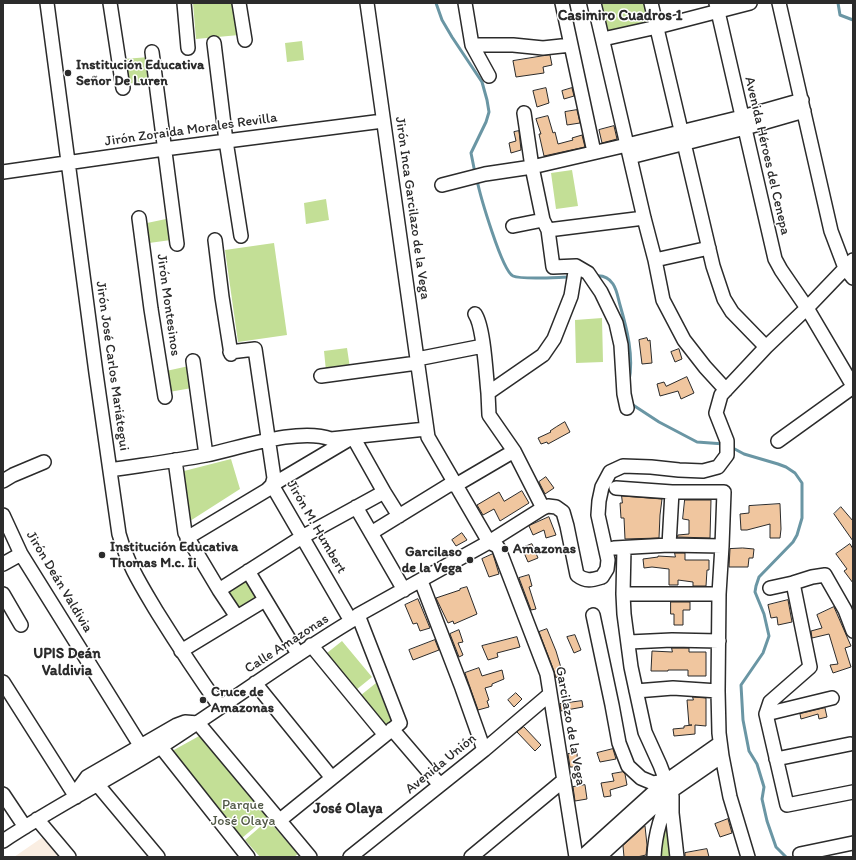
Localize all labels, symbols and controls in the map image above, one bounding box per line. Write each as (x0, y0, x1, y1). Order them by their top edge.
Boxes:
district label: Casimiro Cuadros 1 (558, 7, 682, 25)
place label: Institución Educativa Señor De Luren (76, 57, 204, 90)
marker: Institución Educativa Señor De Luren (63, 68, 73, 78)
street label: Avenida Héroes del Cenepa (741, 75, 793, 237)
street label: Jirón Zoraida Morales Revilla (104, 110, 278, 150)
street label: Jirón Inca Garcilazo de la Vega (391, 116, 433, 300)
street label: Jirón Montesinos (153, 253, 183, 357)
street label: Jirón José Carlos Mariátegui (92, 280, 132, 452)
street label: Jirón M. Humbert (282, 477, 350, 577)
street label: Jirón Deán Valdivia (22, 528, 96, 636)
place label: Institución Educativa Thomas M.c. Ii (110, 539, 238, 572)
place label: Amazonas (513, 541, 576, 557)
place label: Garcilaso de la Vega (402, 544, 462, 576)
marker: Amazonas (500, 544, 510, 554)
marker: Institución Educativa Thomas M.c. Ii (97, 550, 107, 560)
marker: Garcilaso de la Vega (465, 555, 475, 565)
street label: Calle Amazonas (242, 611, 332, 677)
district label: UPIS Deán Valdivia (33, 645, 101, 680)
street label: Garcilazo de la Vega (551, 665, 589, 787)
place label: Cruce de Amazonas (211, 684, 274, 716)
marker: Cruce de Amazonas (198, 695, 208, 705)
street label: Avenida Unión (402, 730, 480, 798)
park label: Parque José Olaya (211, 797, 275, 830)
district label: José Olaya (313, 800, 383, 818)

